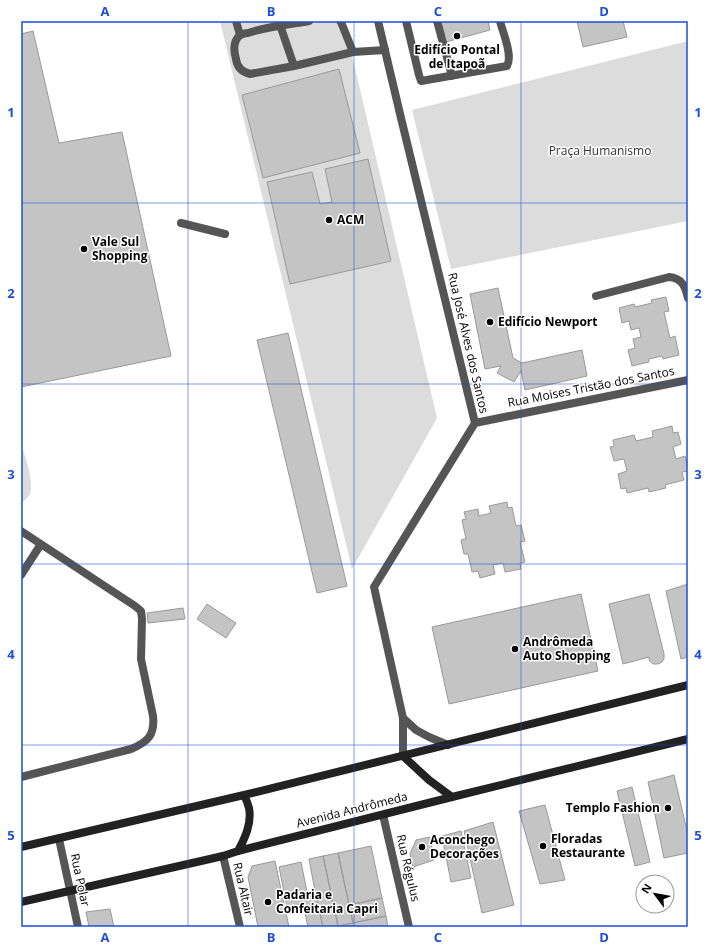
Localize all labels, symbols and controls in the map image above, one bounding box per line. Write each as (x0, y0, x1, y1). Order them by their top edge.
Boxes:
text: A (101, 2, 110, 20)
text: B (267, 2, 276, 20)
text: C (434, 2, 442, 20)
text: D (599, 2, 609, 20)
marker: Edifício Pontal de Itapoã (452, 31, 462, 41)
place label: Edifício Pontal de Itapoã (414, 41, 500, 72)
text: 1 (7, 103, 15, 121)
text: 1 (694, 103, 702, 121)
park label: Praça Humanismo (549, 142, 651, 159)
place label: ACM (337, 211, 364, 228)
marker: ACM (324, 215, 334, 225)
place label: Vale Sul Shopping (92, 233, 148, 264)
marker: Vale Sul Shopping (79, 244, 89, 254)
street label: Rua José Alves dos Santos (444, 271, 493, 415)
text: 2 (7, 284, 15, 302)
text: 2 (694, 284, 702, 302)
place label: Edifício Newport (498, 313, 597, 330)
marker: Edifício Newport (485, 317, 495, 327)
street label: Rua Moises Tristão dos Santos (506, 362, 676, 411)
text: 3 (7, 465, 15, 483)
text: 3 (694, 465, 702, 483)
place label: Andrômeda Auto Shopping (523, 633, 611, 664)
marker: Andrômeda Auto Shopping (510, 644, 520, 654)
text: 4 (7, 645, 15, 663)
text: 4 (694, 645, 702, 663)
street label: Avenida Andrômeda (294, 787, 409, 832)
place label: Templo Fashion (566, 799, 660, 816)
marker: Templo Fashion (663, 803, 673, 813)
text: 5 (7, 826, 15, 844)
text: 5 (694, 826, 702, 844)
place label: Floradas Restaurante (551, 830, 625, 861)
place label: Aconchego Decorações (430, 831, 499, 862)
street label: Rua Régulus (392, 833, 425, 904)
marker: Floradas Restaurante (538, 841, 548, 851)
marker: Aconchego Decorações (417, 842, 427, 852)
street label: Rua Polar (67, 852, 94, 908)
street label: Rua Altair (229, 861, 258, 917)
north arrow (635, 874, 675, 914)
text: N (637, 881, 655, 896)
place label: Padaria e Confeitaria Capri (276, 886, 378, 917)
marker: Padaria e Confeitaria Capri (263, 897, 273, 907)
text: A (101, 928, 110, 946)
text: B (267, 928, 276, 946)
text: C (434, 928, 442, 946)
text: D (599, 928, 609, 946)

